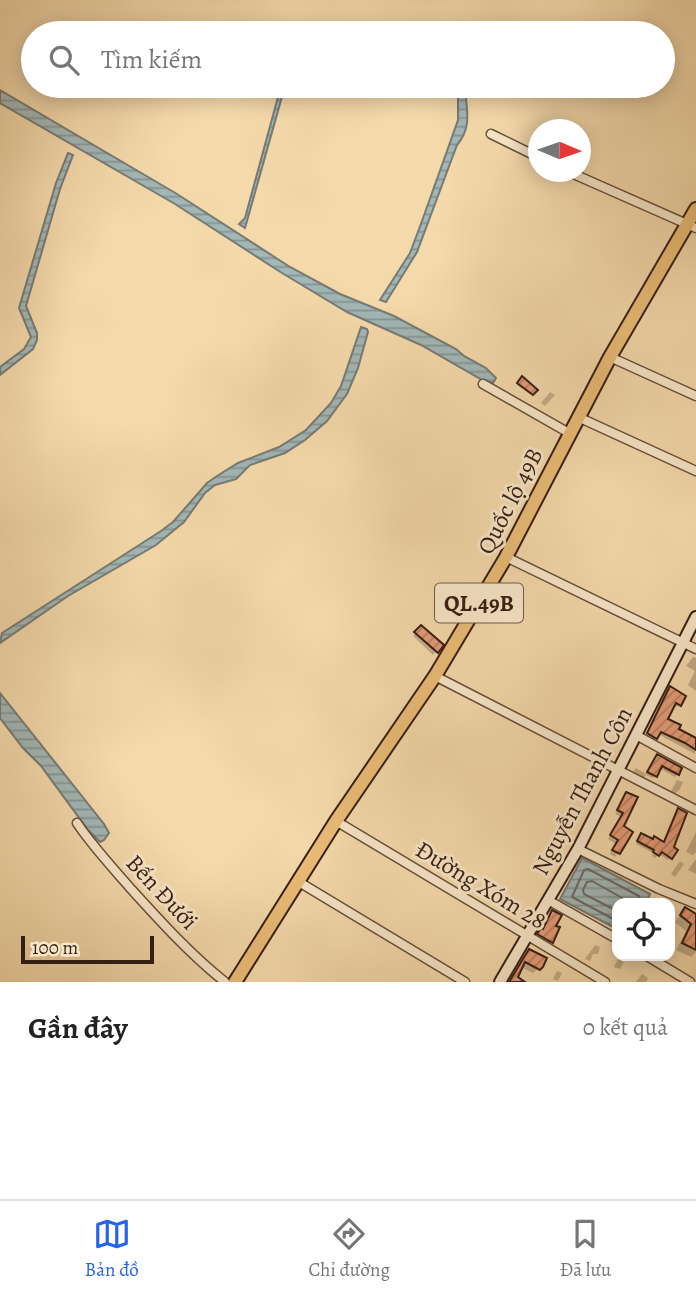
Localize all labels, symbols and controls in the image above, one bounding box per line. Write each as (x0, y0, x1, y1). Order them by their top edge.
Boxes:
search box (21, 21, 675, 98)
icon: search (45, 41, 83, 79)
text: Tìm kiếm (101, 42, 202, 77)
north arrow (528, 119, 591, 182)
street label: Quốc lộ 49B (470, 442, 550, 560)
road number: QL.49B (435, 583, 523, 622)
street label: Nguyễn Thanh Côn (524, 701, 640, 881)
street label: Đường Xóm 28 (410, 833, 552, 937)
street label: Bến Đưới (119, 847, 205, 937)
map controls (612, 898, 675, 961)
button: locate (612, 898, 675, 961)
scale bar (21, 933, 154, 965)
text: 100 m (32, 935, 78, 961)
text: Gần đây (28, 1008, 128, 1048)
text: 0 kết quả (583, 1012, 668, 1043)
tab: Bản đồ (85, 1215, 139, 1283)
tab: Chỉ đường (308, 1215, 390, 1283)
tab: Đã lưu (560, 1215, 611, 1283)

